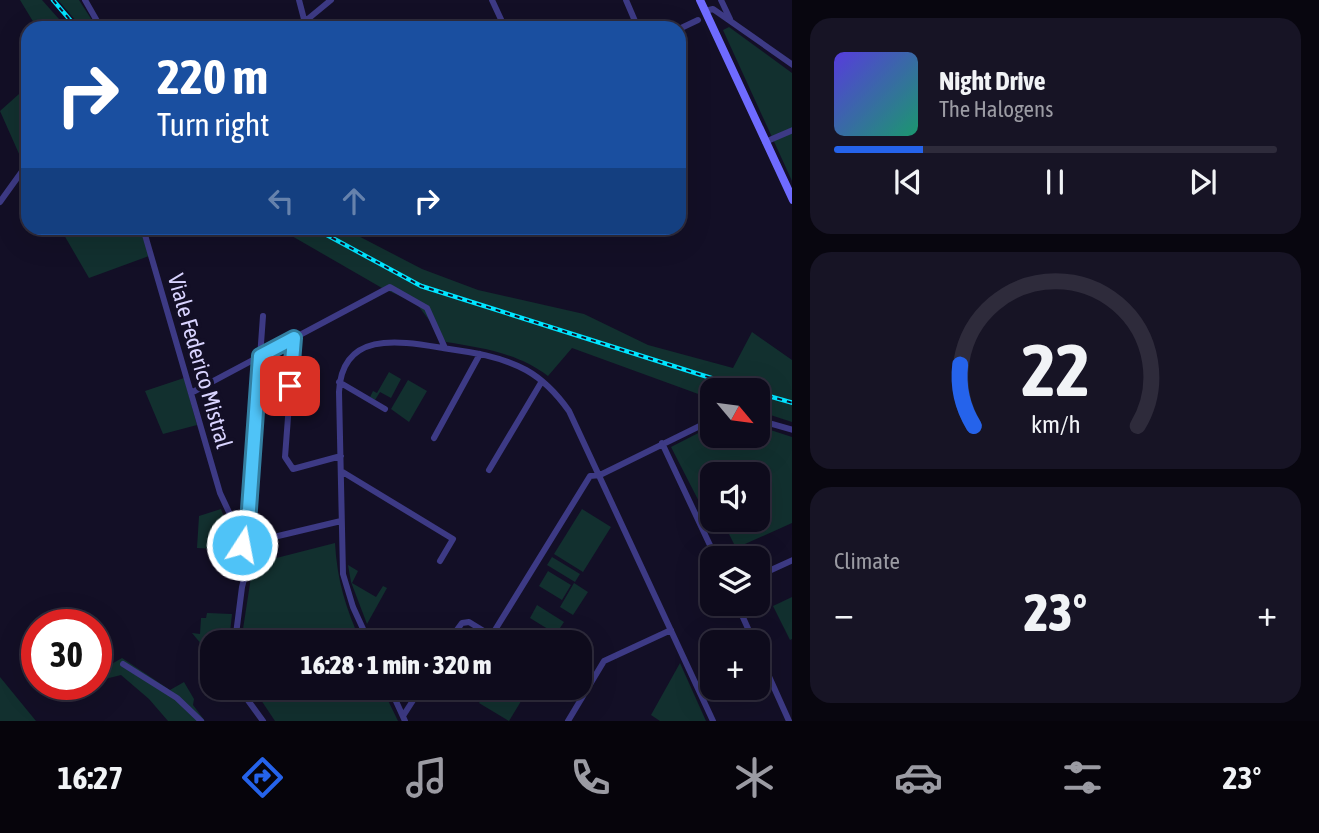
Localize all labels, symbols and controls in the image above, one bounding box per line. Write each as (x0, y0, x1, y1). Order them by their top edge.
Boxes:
text: 220 m (157, 48, 268, 104)
icon: right (42, 49, 133, 140)
text: Night Drive (939, 66, 1046, 96)
text: The Halogens (939, 96, 1053, 122)
text: Turn right (157, 106, 270, 143)
icon: previous (889, 163, 927, 201)
icon: pause (1036, 163, 1074, 201)
icon: next (1184, 163, 1222, 201)
icon: left (262, 182, 300, 220)
icon: ahead (335, 182, 373, 220)
icon: right (408, 182, 446, 220)
street label: Viale Federico Mistral (163, 271, 237, 451)
text: 22 (1021, 329, 1090, 412)
pin (260, 356, 320, 416)
icon: arrive (271, 367, 309, 405)
north arrow (700, 378, 770, 448)
map controls (700, 378, 770, 700)
text: km/h (1031, 410, 1080, 438)
button: sound (700, 462, 770, 532)
position arrow (205, 508, 279, 582)
button: layers (700, 546, 770, 616)
text: Climate (834, 548, 900, 574)
text: 23° (1024, 582, 1087, 642)
text: − (834, 591, 854, 634)
text: + (1257, 591, 1277, 634)
speed limit sign: 30 (21, 609, 112, 700)
button: + (700, 630, 770, 700)
text: 16:28 · 1 min · 320 m (301, 650, 491, 680)
icon: directions (238, 753, 287, 802)
icon: music (402, 753, 451, 802)
icon: phone (566, 753, 615, 802)
icon: climate (730, 753, 779, 802)
icon: car (894, 753, 943, 802)
icon: filters (1058, 753, 1107, 802)
text: 16:27 (58, 759, 123, 796)
text: 23° (1222, 759, 1261, 796)

